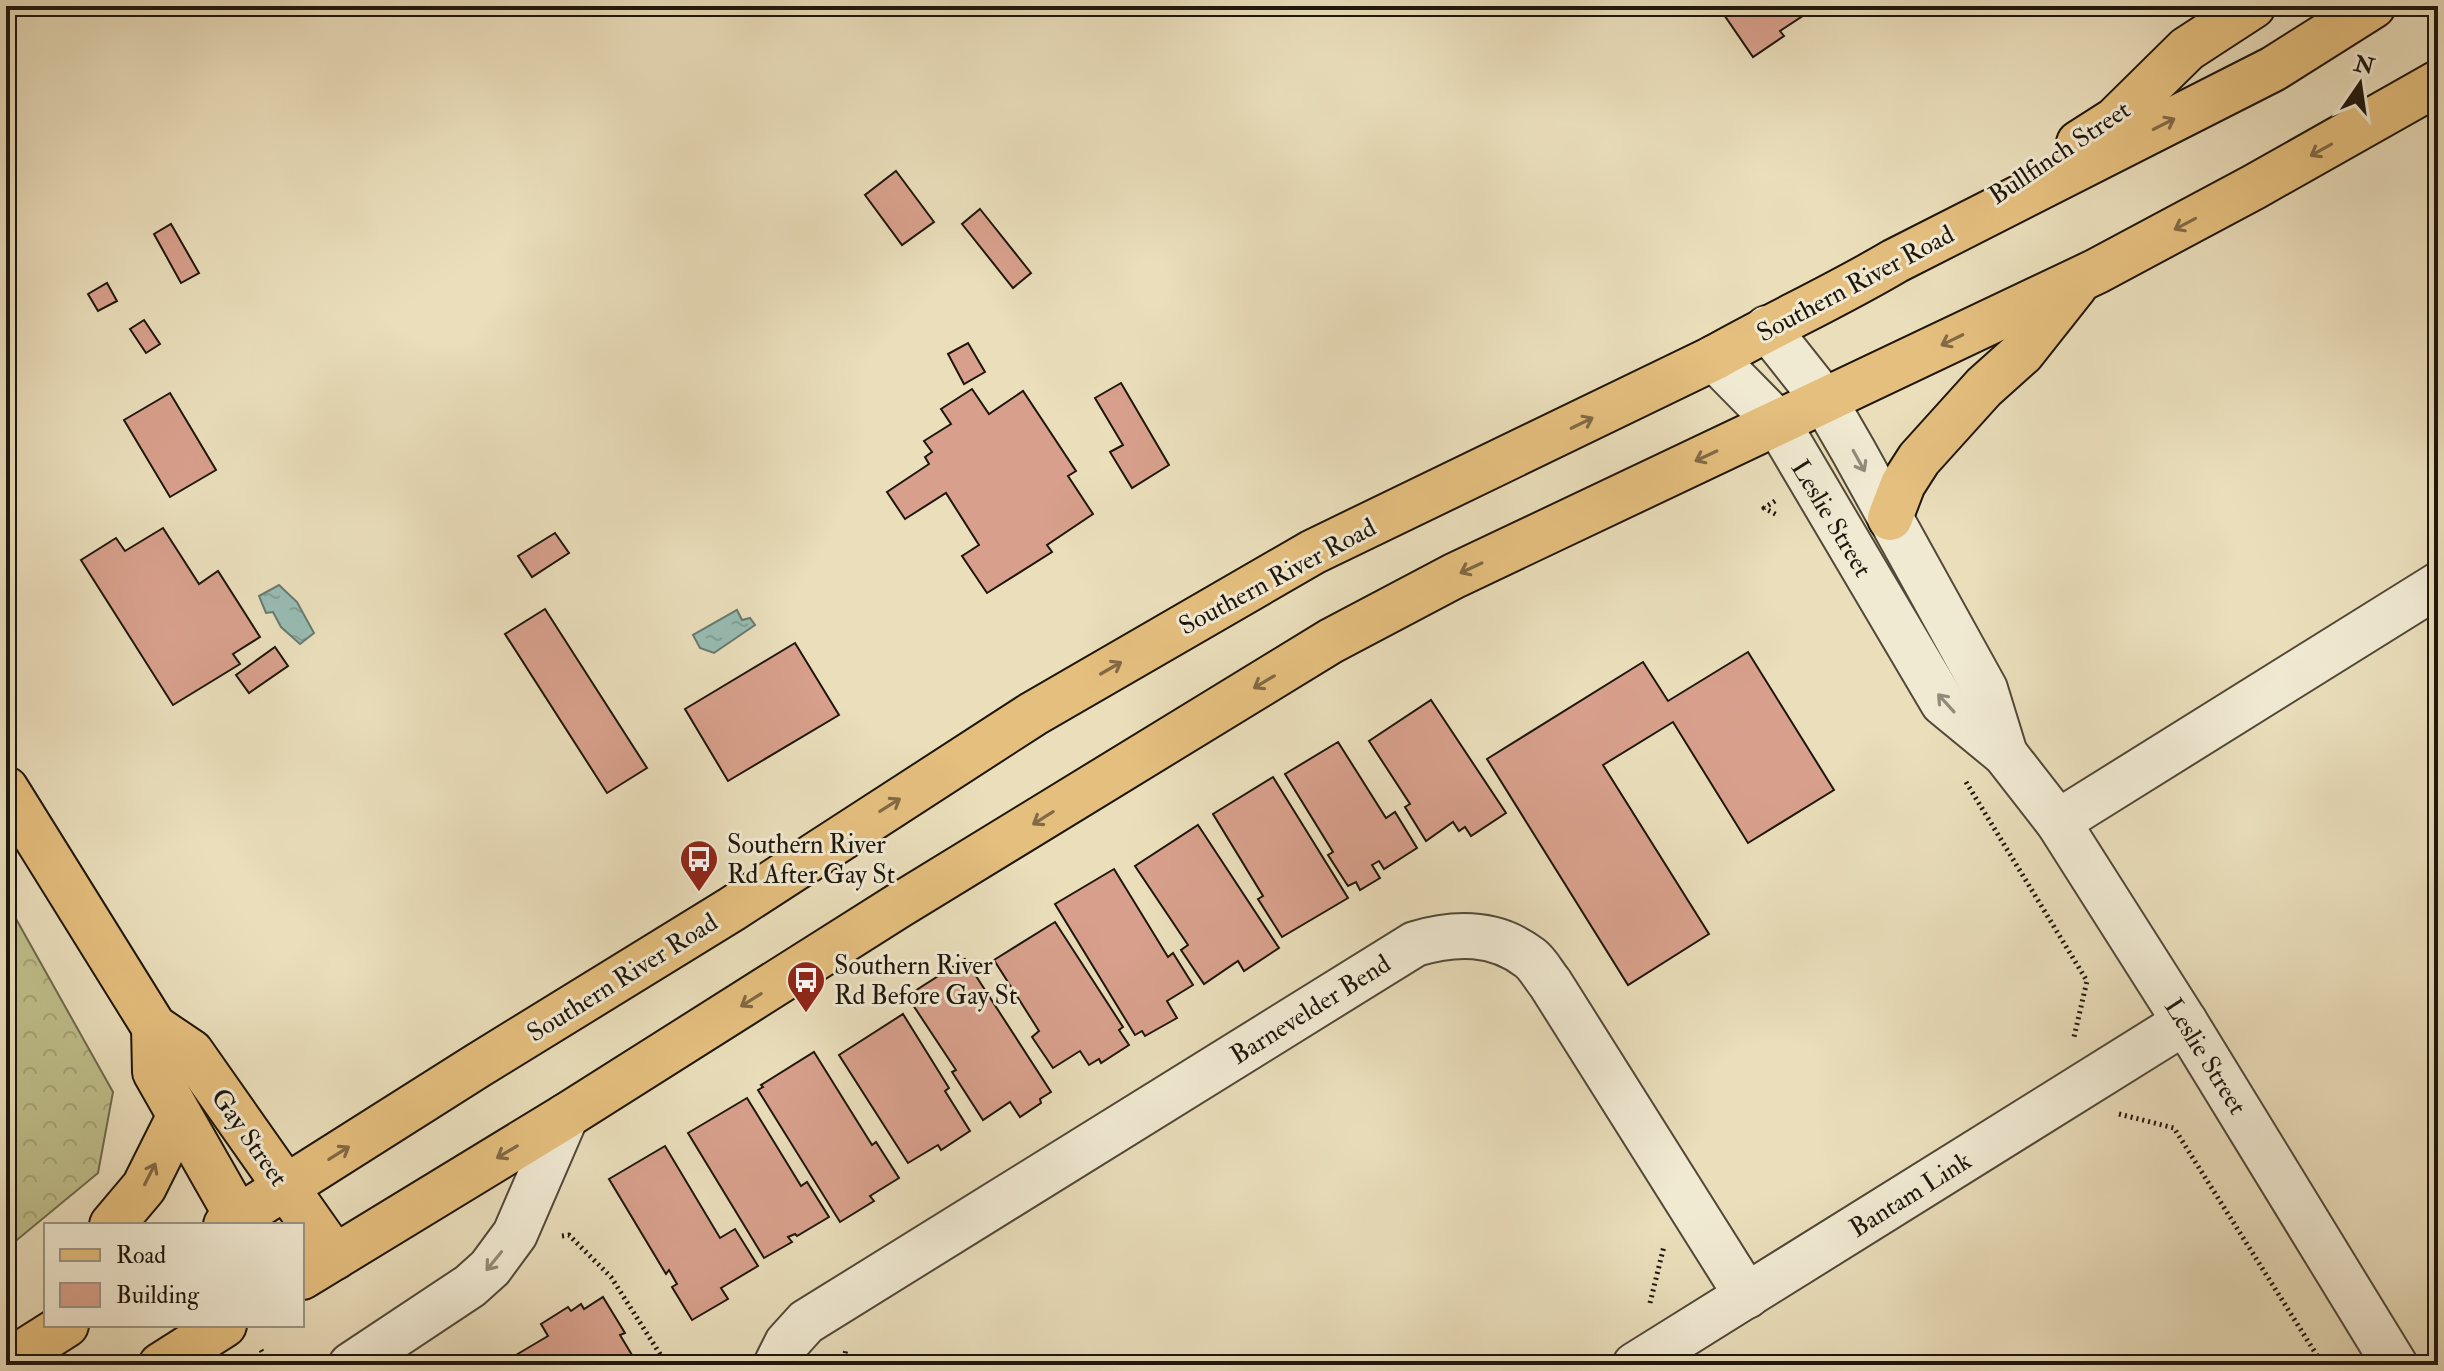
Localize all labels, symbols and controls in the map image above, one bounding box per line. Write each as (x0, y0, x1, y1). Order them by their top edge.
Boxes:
north arrow (2320, 44, 2400, 124)
text: N (2351, 49, 2377, 81)
street label: Bullfinch Street (1983, 94, 2136, 212)
one-way arrow (2152, 116, 2176, 131)
one-way arrow (2310, 142, 2334, 158)
one-way arrow (2174, 216, 2197, 232)
street label: Southern River Road (1751, 218, 1960, 349)
one-way arrow (1941, 333, 1965, 348)
one-way arrow (1570, 415, 1594, 430)
one-way arrow (1852, 448, 1867, 472)
one-way arrow (1695, 449, 1719, 464)
street label: Leslie Street (1784, 454, 1879, 583)
street label: Southern River Road (1173, 511, 1382, 642)
one-way arrow (1460, 561, 1484, 576)
one-way arrow (1099, 660, 1123, 675)
one-way arrow (1253, 674, 1276, 690)
one-way arrow (1937, 693, 1956, 714)
one-way arrow (878, 796, 901, 812)
one-way arrow (1032, 810, 1055, 826)
place label: Southern River Rd After Gay St (727, 829, 895, 891)
bus stop icon: Southern River Rd After Gay St (678, 838, 720, 893)
street label: Southern River Road (521, 906, 724, 1049)
street label: Barnevelder Bend (1224, 948, 1397, 1072)
place label: Southern River Rd Before Gay St (834, 950, 1017, 1012)
bus stop icon: Southern River Rd Before Gay St (785, 959, 827, 1014)
one-way arrow (740, 991, 762, 1008)
street label: Leslie Street (2157, 992, 2253, 1121)
street label: Gay Street (204, 1083, 294, 1193)
one-way arrow (496, 1144, 518, 1161)
one-way arrow (327, 1145, 350, 1161)
street label: Bantam Link (1844, 1145, 1978, 1245)
one-way arrow (143, 1162, 159, 1186)
legend (44, 1223, 304, 1327)
text: Road (116, 1240, 166, 1271)
one-way arrow (486, 1250, 503, 1271)
text: Building (116, 1280, 200, 1311)

